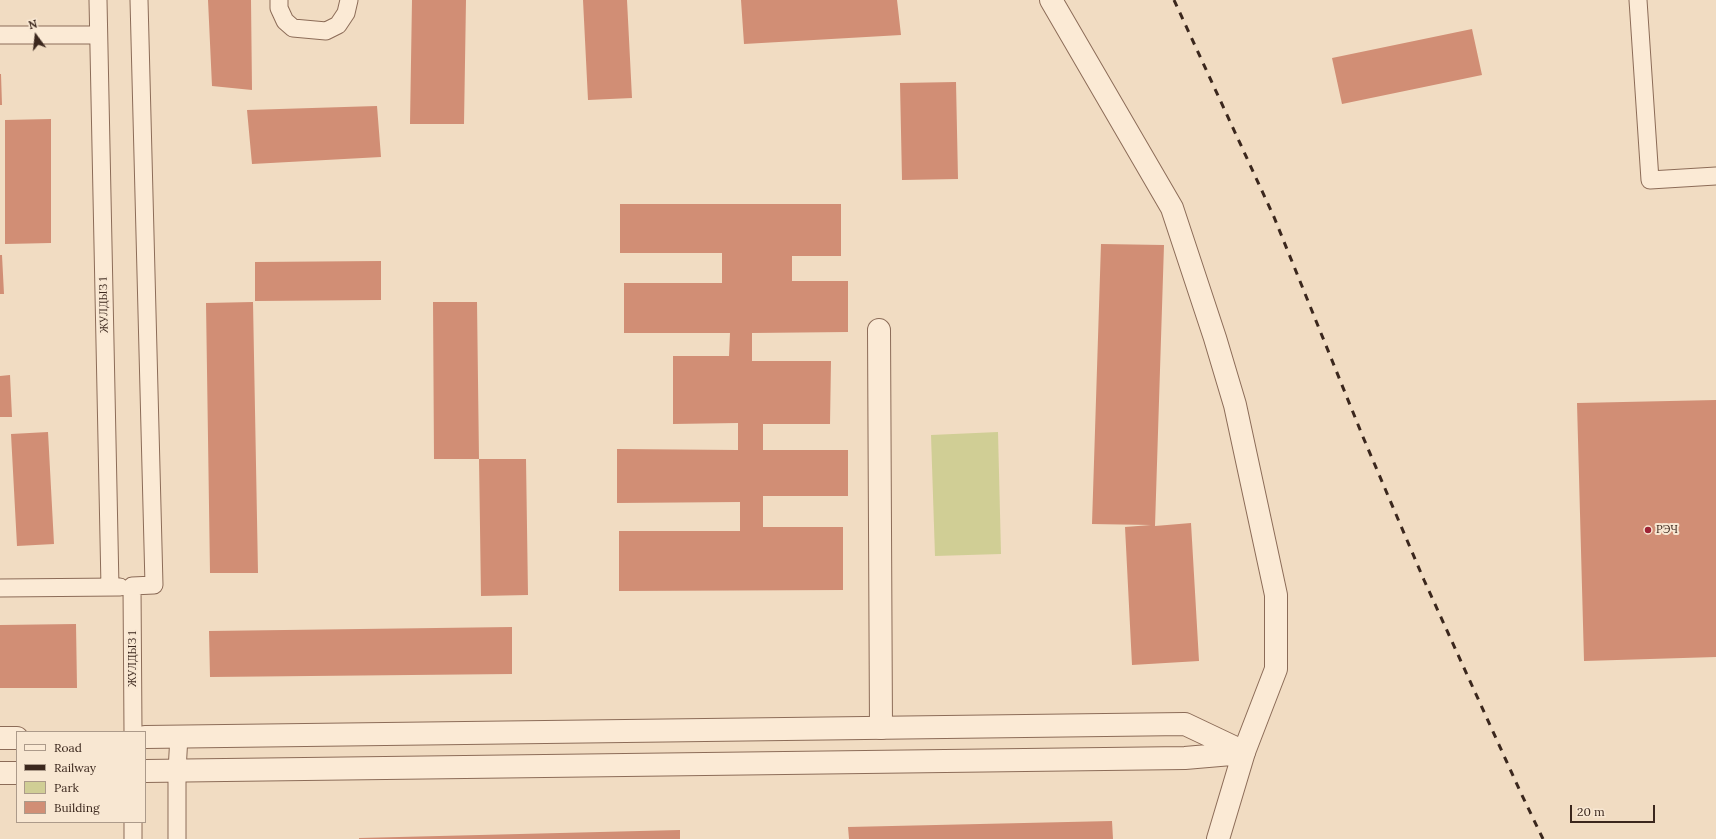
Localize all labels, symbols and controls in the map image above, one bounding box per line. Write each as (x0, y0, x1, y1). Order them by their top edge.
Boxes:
north arrow (16, 16, 56, 56)
text: N (27, 17, 39, 32)
street label: ЖУЛДЫЗ 1 (97, 277, 111, 333)
place label: РЭЧ (1656, 523, 1678, 537)
marker: РЭЧ (1643, 525, 1653, 535)
street label: ЖУЛДЫЗ 1 (126, 631, 140, 687)
legend (16, 731, 146, 823)
text: Road (54, 740, 82, 755)
text: Railway (54, 760, 96, 775)
text: Park (54, 780, 79, 795)
scale bar (1572, 797, 1657, 823)
text: Building (54, 800, 100, 815)
text: 20 m (1577, 804, 1605, 819)

